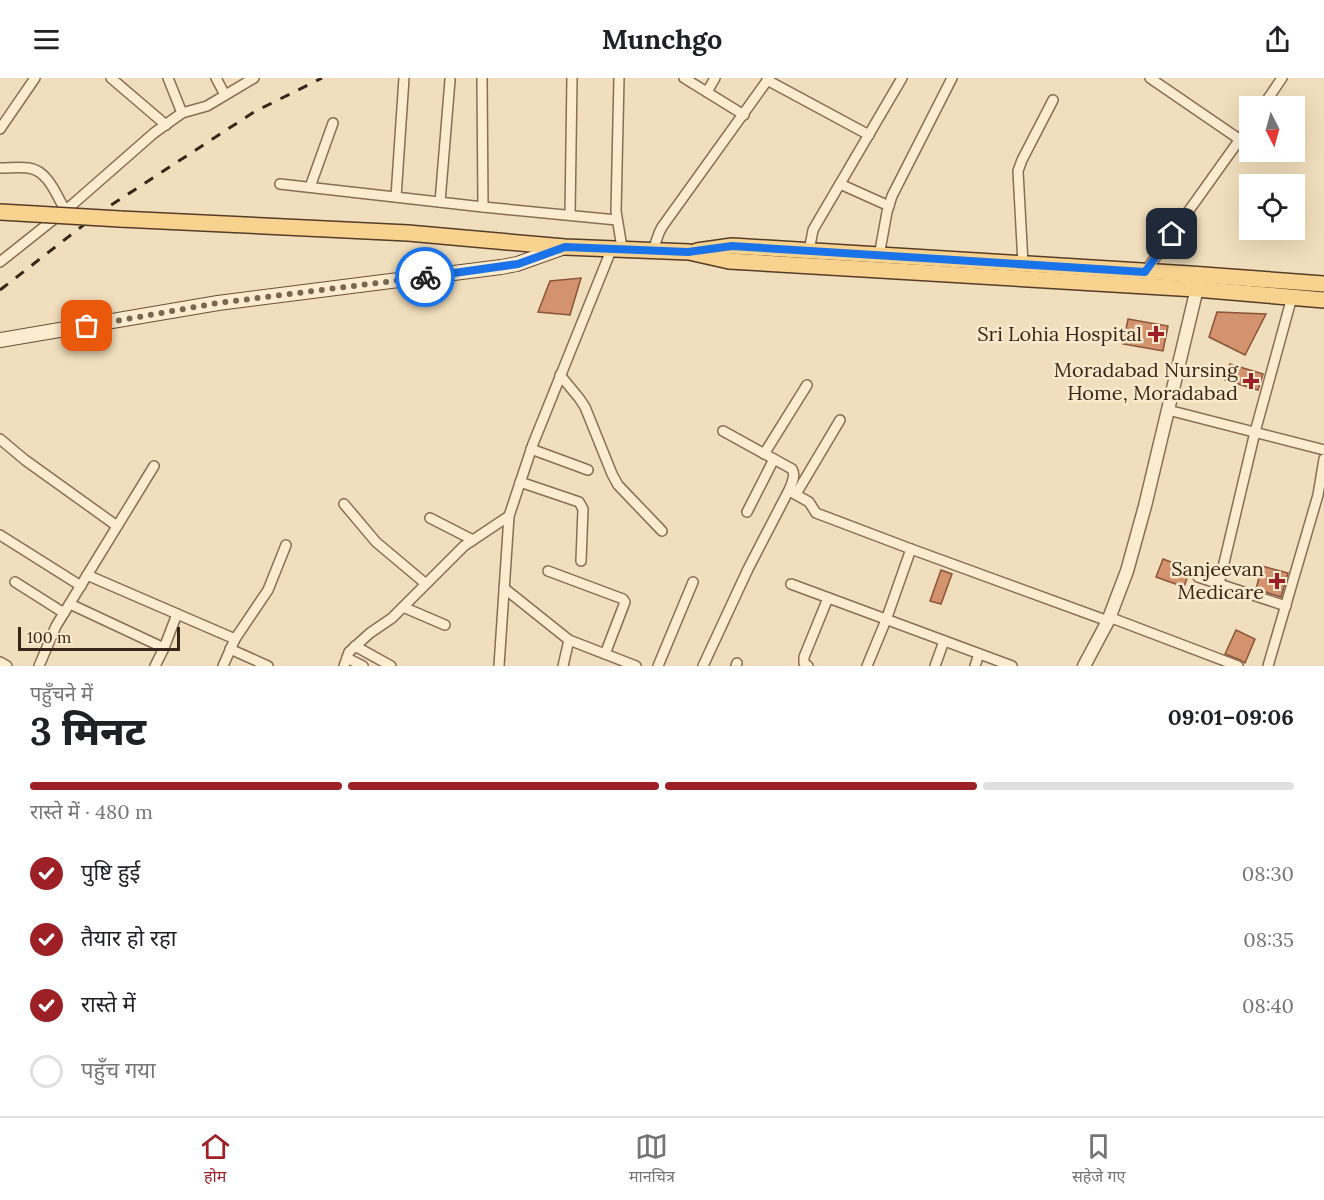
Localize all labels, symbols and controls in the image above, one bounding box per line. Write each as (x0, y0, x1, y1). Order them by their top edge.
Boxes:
text: Munchgo (602, 22, 722, 56)
icon: menu (30, 23, 63, 56)
icon: share (1261, 23, 1294, 56)
north arrow (1239, 96, 1305, 162)
map controls (1239, 96, 1305, 240)
button: locate (1239, 174, 1305, 240)
pin (1146, 208, 1197, 259)
icon: home (1155, 217, 1188, 250)
courier (395, 247, 455, 307)
icon: bike (409, 261, 442, 294)
pin (61, 300, 112, 351)
icon: bag (70, 309, 103, 342)
place label: Sri Lohia Hospital (977, 321, 1142, 346)
marker: Sri Lohia Hospital (1147, 325, 1165, 343)
place label: Moradabad Nursing Home, Moradabad (1054, 357, 1239, 405)
marker: Moradabad Nursing Home, Moradabad (1242, 372, 1260, 390)
place label: Sanjeevan Medicare (1171, 556, 1264, 604)
marker: Sanjeevan Medicare (1268, 572, 1286, 590)
scale bar (18, 624, 180, 652)
text: 100 m (27, 627, 71, 647)
text: पहुँचने में (30, 681, 93, 706)
text: 09:01–09:06 (1168, 703, 1294, 731)
text: 3 मिनट (30, 706, 146, 756)
text: रास्ते में · 480 m (30, 799, 153, 824)
icon: check (30, 857, 63, 890)
text: पुष्टि हुई (81, 858, 140, 886)
text: 08:30 (1242, 861, 1294, 886)
icon: check (30, 923, 63, 956)
text: तैयार हो रहा (81, 924, 176, 952)
text: 08:35 (1243, 927, 1294, 952)
icon: check (30, 989, 63, 1022)
text: रास्ते में (81, 990, 136, 1018)
text: 08:40 (1242, 993, 1294, 1018)
text: पहुँच गया (81, 1056, 156, 1084)
tab: होम (199, 1130, 232, 1189)
tab: मानचित्र (629, 1130, 675, 1189)
tab: सहेजे गए (1072, 1130, 1125, 1189)

